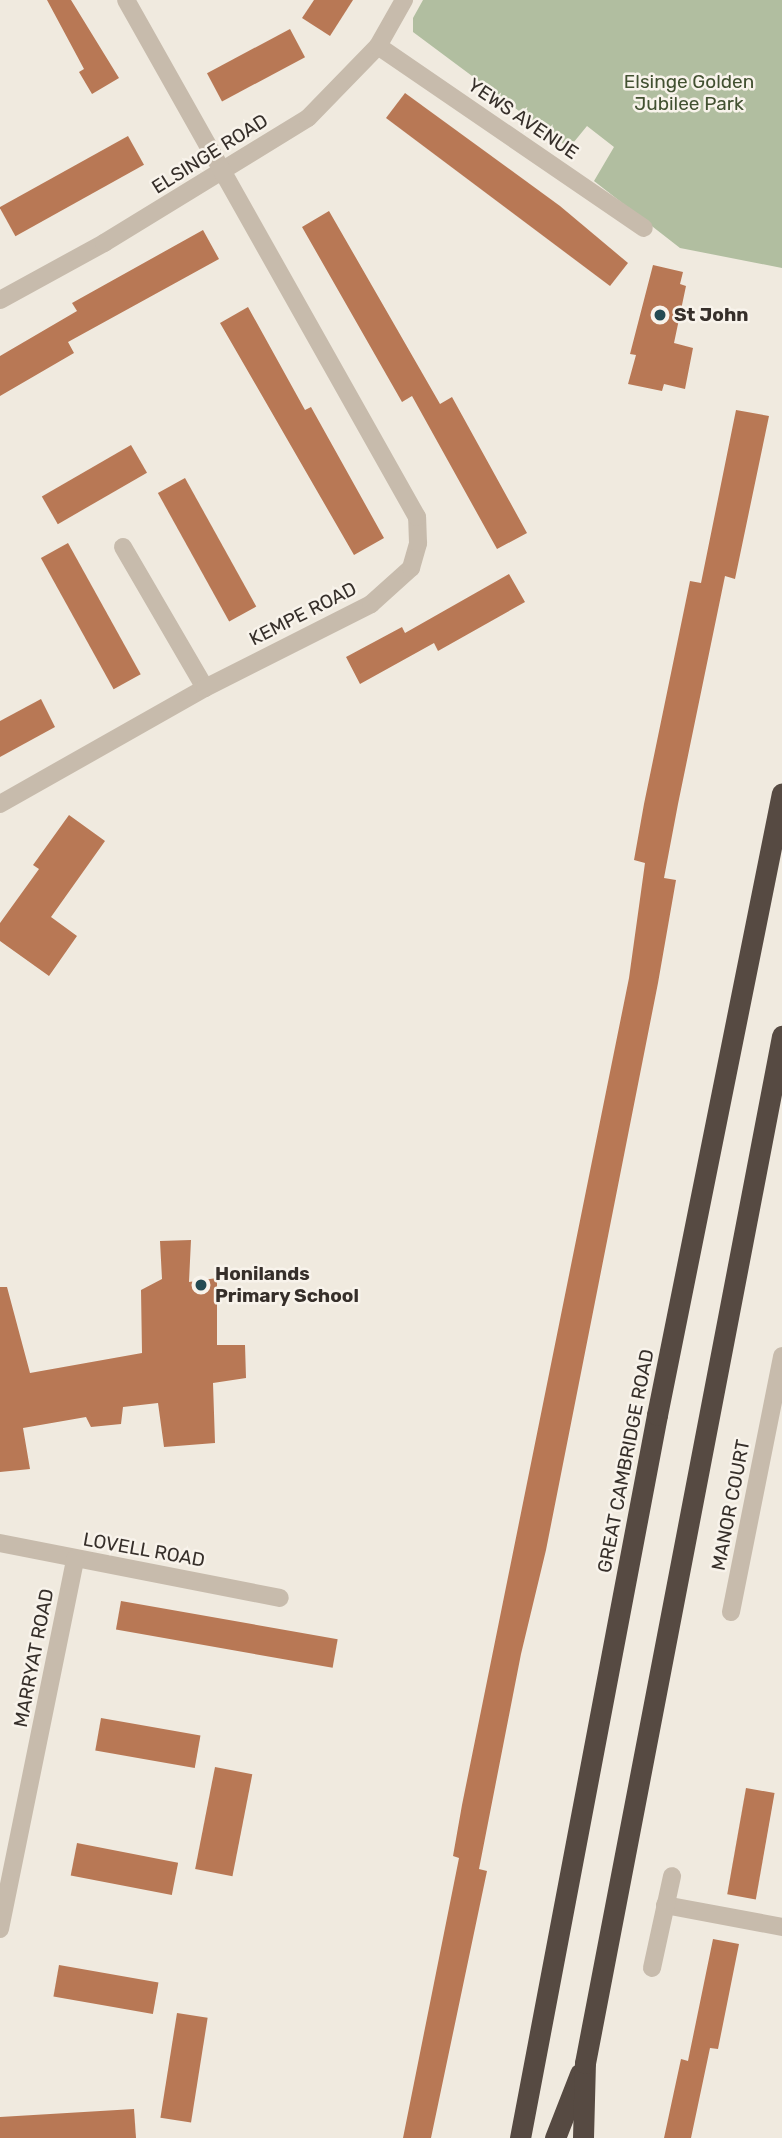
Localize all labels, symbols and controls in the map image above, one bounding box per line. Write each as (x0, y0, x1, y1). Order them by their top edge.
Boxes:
park label: Elsinge Golden Jubilee Park (624, 71, 754, 115)
street label: YEWS AVENUE (463, 73, 583, 165)
street label: ELSINGE ROAD (148, 109, 272, 199)
place label: St John (674, 304, 748, 326)
marker: St John (652, 307, 668, 323)
street label: KEMPE ROAD (246, 577, 360, 651)
place label: Honilands Primary School (215, 1263, 359, 1307)
marker: Honilands Primary School (193, 1277, 209, 1293)
street label: GREAT CAMBRIDGE ROAD (593, 1347, 659, 1575)
street label: MANOR COURT (707, 1437, 755, 1573)
street label: LOVELL ROAD (81, 1528, 207, 1572)
street label: MARRYAT ROAD (9, 1587, 59, 1729)

